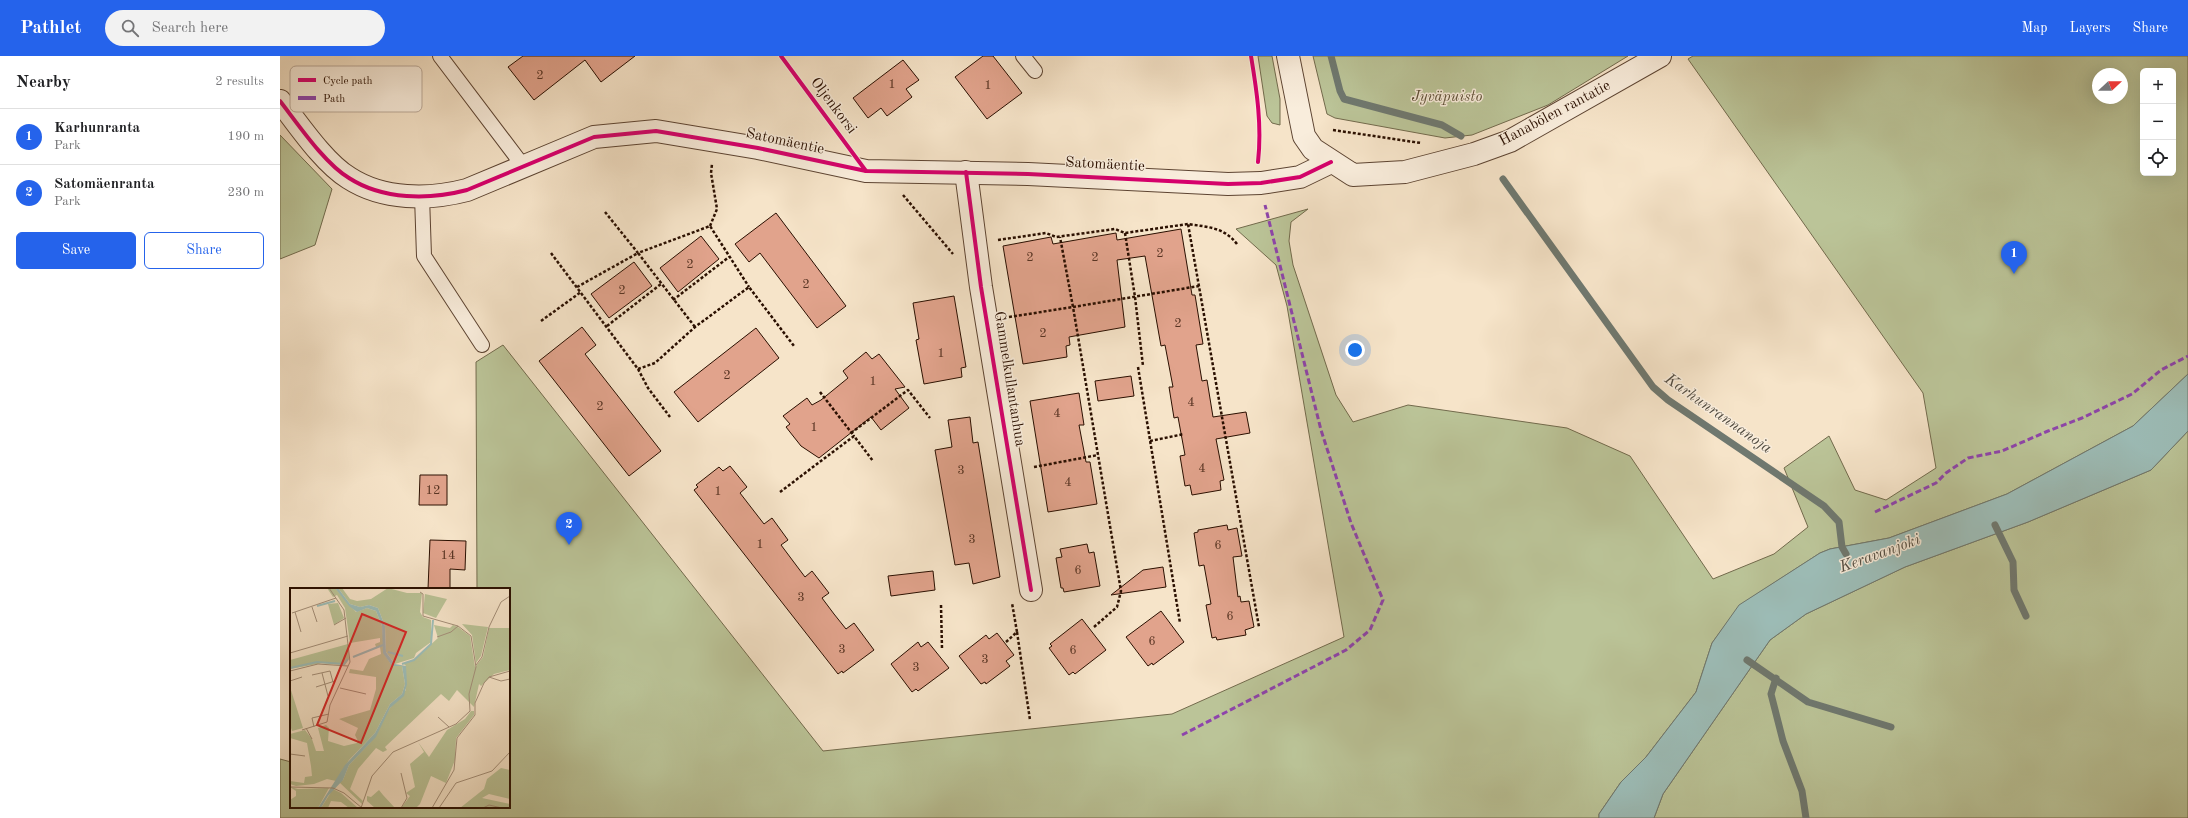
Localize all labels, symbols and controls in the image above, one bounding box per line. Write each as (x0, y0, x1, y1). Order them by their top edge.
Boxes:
search box (105, 10, 385, 46)
icon: search (119, 17, 141, 39)
text: Pathlet (20, 19, 81, 38)
text: Search here (151, 21, 228, 36)
text: Map (2022, 21, 2048, 35)
text: Layers (2070, 21, 2111, 35)
text: Share (2133, 21, 2168, 35)
legend (290, 66, 422, 112)
north arrow (2092, 68, 2128, 104)
map controls (2140, 68, 2176, 176)
button: + (2140, 68, 2176, 104)
house number: 2 (536, 69, 544, 82)
text: Nearby (16, 74, 71, 91)
text: 2 results (215, 75, 264, 88)
street label: Oljenkorsi (807, 75, 859, 137)
text: Cycle path (323, 76, 373, 87)
house number: 1 (888, 78, 896, 91)
street label: Hanabölen rantatie (1497, 78, 1613, 150)
house number: 1 (984, 79, 992, 92)
park label: Jyväpuisto (1412, 90, 1482, 105)
text: Path (323, 94, 345, 105)
button: − (2140, 104, 2176, 140)
text: Karhunranta (54, 121, 140, 136)
street label: Satomäentie (744, 126, 826, 158)
text: 1 (25, 130, 33, 143)
text: 190 m (227, 130, 264, 143)
text: Park (54, 139, 81, 152)
button: locate (2140, 140, 2176, 176)
street label: Satomäentie (1065, 155, 1145, 175)
text: Satomäenranta (54, 177, 155, 192)
text: 2 (25, 186, 33, 199)
text: 230 m (227, 186, 264, 199)
text: Park (54, 195, 81, 208)
button: Save (16, 232, 136, 269)
button: Share (144, 232, 264, 269)
pin: 1 (2001, 241, 2027, 274)
house number: 2 (1156, 247, 1164, 260)
house number: 2 (1026, 251, 1034, 264)
house number: 2 (1091, 251, 1099, 264)
house number: 2 (686, 258, 694, 271)
house number: 2 (802, 278, 810, 291)
house number: 2 (618, 284, 626, 297)
street label: Gammelkullantanhua (991, 310, 1027, 448)
house number: 2 (1174, 317, 1182, 330)
house number: 2 (1039, 327, 1047, 340)
your location (1345, 340, 1365, 360)
house number: 1 (937, 347, 945, 360)
house number: 2 (723, 369, 731, 382)
water label: Karhunrannanoja (1661, 371, 1775, 457)
house number: 1 (869, 375, 877, 388)
house number: 4 (1187, 396, 1195, 409)
house number: 2 (596, 400, 604, 413)
house number: 4 (1053, 407, 1061, 420)
house number: 1 (810, 421, 818, 434)
house number: 4 (1198, 462, 1206, 475)
house number: 3 (957, 464, 965, 477)
house number: 4 (1064, 476, 1072, 489)
house number: 12 (425, 484, 441, 497)
house number: 1 (714, 485, 722, 498)
pin: 2 (556, 512, 582, 545)
water label: Keravanjoki (1836, 532, 1923, 576)
house number: 3 (968, 533, 976, 546)
house number: 1 (756, 538, 764, 551)
house number: 6 (1214, 539, 1222, 552)
house number: 14 (440, 549, 456, 562)
house number: 6 (1074, 564, 1082, 577)
inset map (290, 588, 510, 808)
house number: 3 (797, 591, 805, 604)
house number: 6 (1226, 610, 1234, 623)
house number: 6 (1148, 635, 1156, 648)
house number: 3 (838, 643, 846, 656)
house number: 6 (1069, 644, 1077, 657)
house number: 3 (981, 653, 989, 666)
house number: 3 (912, 661, 920, 674)

